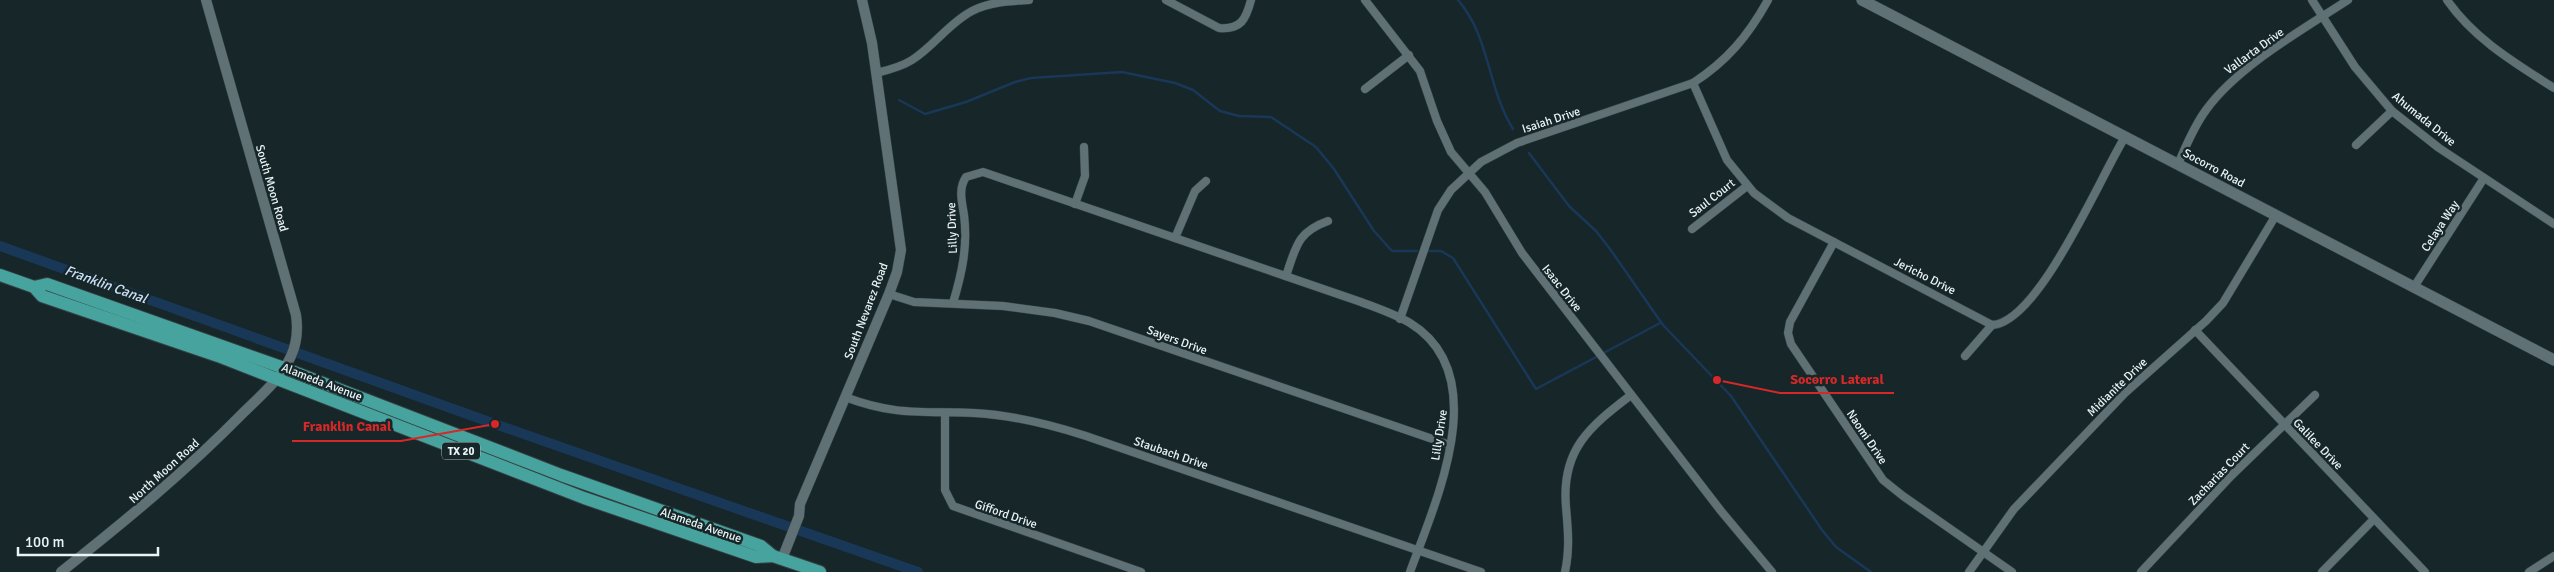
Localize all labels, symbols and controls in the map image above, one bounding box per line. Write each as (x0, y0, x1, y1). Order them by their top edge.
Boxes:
street label: Vallarta Drive (2222, 25, 2287, 78)
street label: Ahumada Drive (2389, 89, 2459, 150)
street label: Isaiah Drive (1520, 104, 1582, 137)
street label: South Moon Road (252, 143, 291, 233)
street label: Socorro Road (2180, 146, 2247, 191)
street label: Saul Court (1686, 176, 1738, 221)
street label: Celaya Way (2418, 197, 2463, 255)
street label: Lilly Drive (944, 202, 961, 254)
street label: Jericho Drive (1891, 255, 1958, 298)
street label: South Nevarez Road (841, 261, 892, 362)
water label: Franklin Canal (62, 262, 150, 308)
street label: Isaac Drive (1538, 262, 1585, 315)
street label: Sayers Drive (1145, 323, 1209, 358)
street label: Midianite Drive (2084, 355, 2151, 420)
street label: Alameda Avenue (279, 360, 364, 405)
callout: Socorro Lateral (1780, 364, 1894, 393)
text: Socorro Lateral (1790, 371, 1884, 388)
street label: Naomi Drive (1843, 407, 1890, 467)
street label: Lilly Drive (1428, 409, 1451, 462)
callout: Franklin Canal (292, 412, 401, 441)
street label: Galilee Drive (2290, 416, 2346, 473)
text: Franklin Canal (303, 418, 392, 435)
street label: Staubach Drive (1132, 434, 1210, 473)
street label: North Moon Road (126, 436, 203, 507)
street label: Zacharias Court (2186, 440, 2253, 509)
road number: TX 20 (442, 442, 480, 460)
street label: Gifford Drive (973, 497, 1039, 532)
street label: Alameda Avenue (658, 505, 743, 546)
scale bar (18, 524, 158, 556)
text: 100 m (25, 533, 65, 551)

